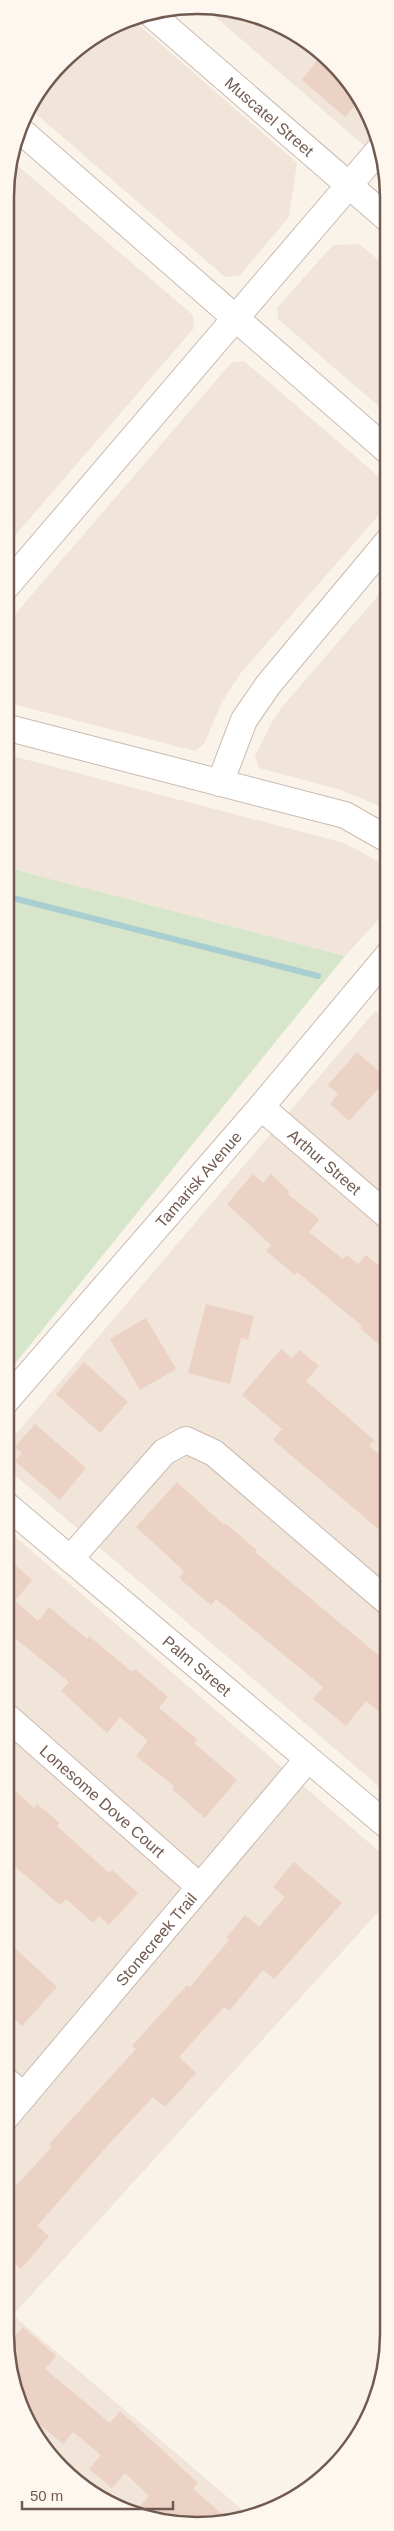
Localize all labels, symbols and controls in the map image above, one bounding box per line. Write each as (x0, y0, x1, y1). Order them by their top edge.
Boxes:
street label: Muscatel Street (221, 74, 317, 160)
street label: Arthur Street (284, 1126, 365, 1199)
street label: Tamarisk Avenue (152, 1128, 245, 1231)
street label: Palm Street (159, 1633, 235, 1700)
street label: Lonesome Dove Court (36, 1742, 168, 1861)
street label: Stonecreek Trail (112, 1890, 200, 1989)
scale bar (22, 2478, 174, 2510)
text: 50 m (30, 2487, 63, 2504)

